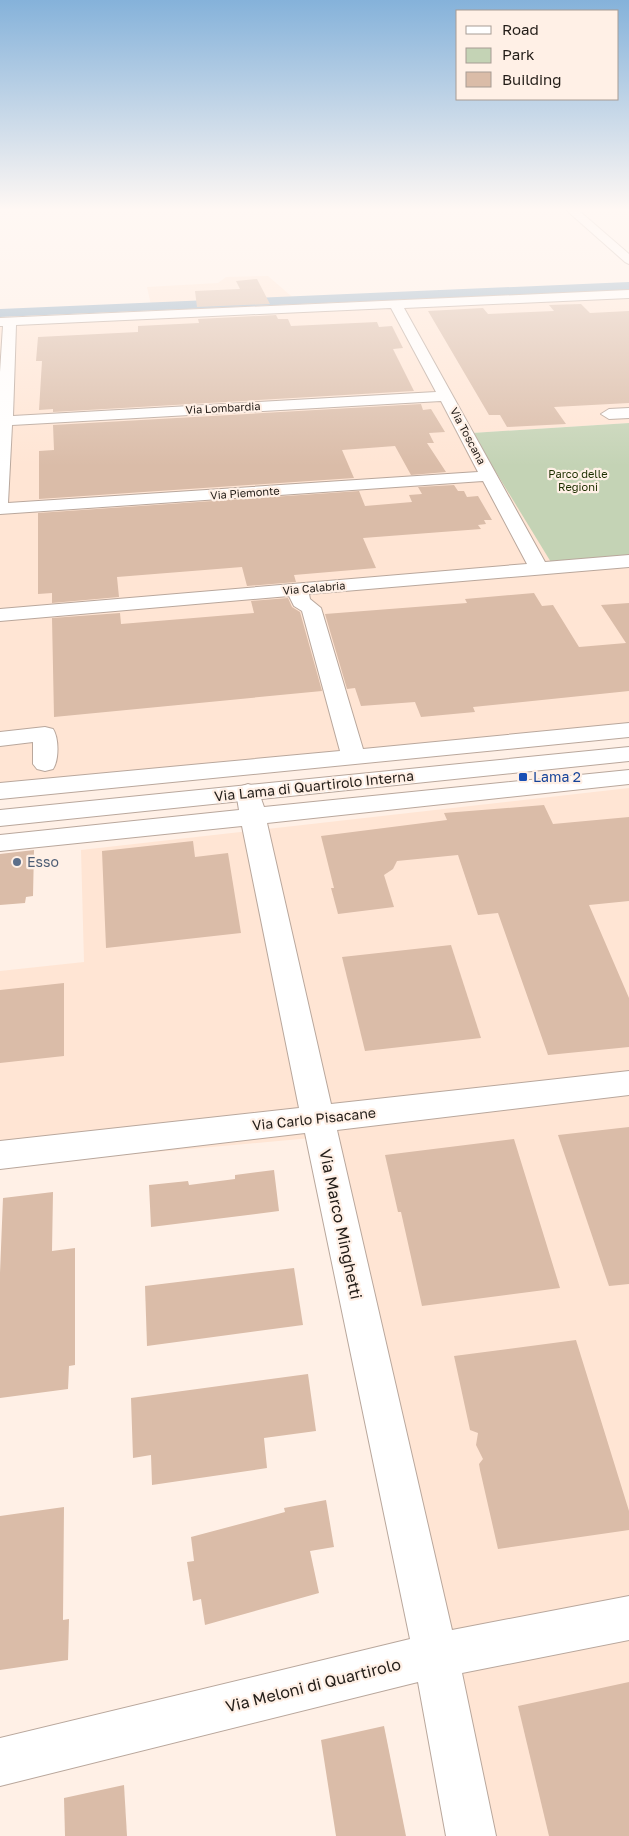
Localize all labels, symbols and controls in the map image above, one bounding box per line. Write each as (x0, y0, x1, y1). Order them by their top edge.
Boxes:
legend (456, 10, 619, 100)
text: Road (502, 20, 539, 38)
text: Park (502, 45, 535, 63)
text: Building (502, 70, 562, 88)
street label: Via Lombardia (185, 399, 261, 416)
street label: Via Toscana (448, 405, 489, 467)
park label: Parco delle Regioni (548, 467, 608, 493)
street label: Via Piemonte (210, 484, 280, 501)
street label: Via Calabria (282, 578, 346, 597)
street label: Via Lama di Quartirolo Interna (213, 767, 415, 804)
place label: Lama 2 (533, 768, 581, 785)
marker: Lama 2 (517, 771, 529, 783)
place label: Esso (27, 853, 59, 870)
marker: Esso (11, 856, 23, 868)
street label: Via Carlo Pisacane (251, 1104, 377, 1133)
street label: Via Marco Minghetti (315, 1147, 367, 1301)
street label: Via Meloni di Quartirolo (223, 1654, 403, 1716)

